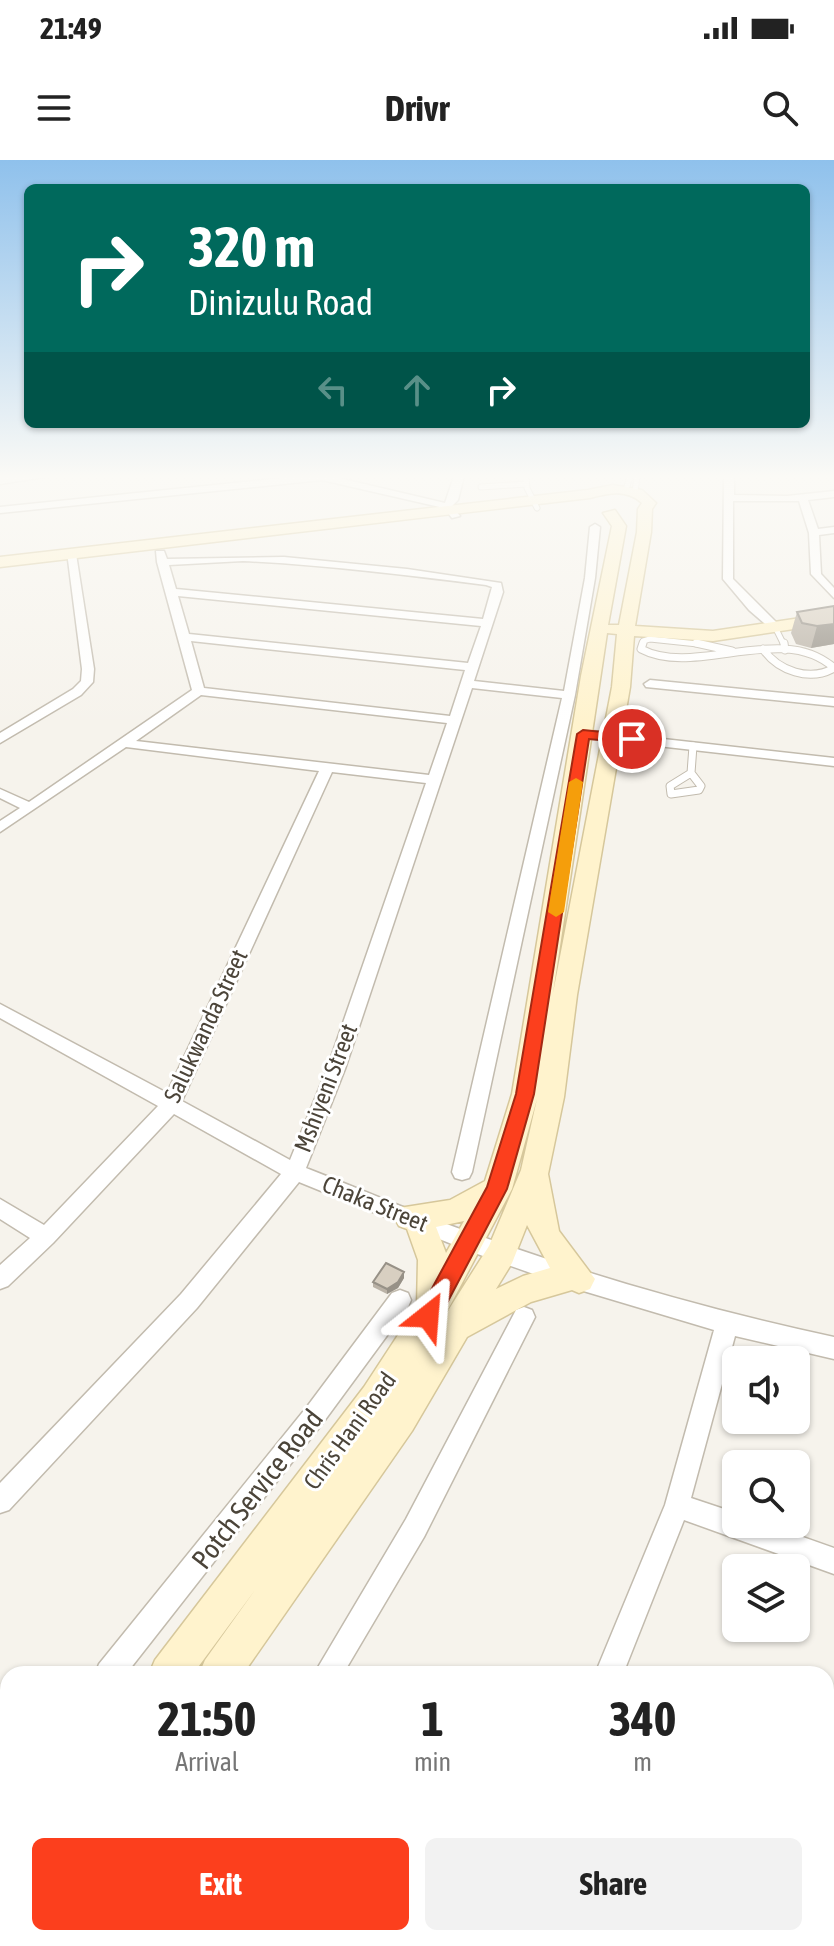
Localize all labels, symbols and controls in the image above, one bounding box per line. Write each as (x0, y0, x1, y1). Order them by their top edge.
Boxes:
text: 21:49 (40, 11, 102, 45)
icon: menu (32, 86, 76, 130)
icon: search (758, 86, 802, 130)
text: Drivr (385, 87, 449, 129)
text: 320 m (188, 215, 315, 279)
icon: right (56, 216, 160, 320)
text: Dinizulu Road (188, 281, 373, 323)
icon: left (311, 368, 355, 412)
icon: ahead (395, 368, 439, 412)
icon: right (479, 368, 523, 412)
pin (598, 705, 666, 773)
icon: arrive (610, 717, 654, 761)
street label: Salukwanda Street (158, 945, 253, 1106)
street label: Mshiyeni Street (289, 1020, 362, 1156)
street label: Chaka Street (319, 1170, 432, 1237)
position arrow (386, 1274, 470, 1358)
map controls (722, 1346, 810, 1642)
button: sound (722, 1346, 810, 1434)
street label: Chris Hani Road (298, 1367, 401, 1495)
street label: Potch Service Road (185, 1403, 329, 1575)
button: search (722, 1450, 810, 1538)
button: layers (722, 1554, 810, 1642)
text: 21:50 (158, 1691, 256, 1746)
text: 1 (421, 1691, 444, 1746)
text: 340 (609, 1691, 676, 1746)
text: Arrival (175, 1747, 239, 1777)
text: min (414, 1747, 451, 1777)
text: m (633, 1747, 652, 1777)
button: Exit (32, 1838, 409, 1930)
button: Share (425, 1838, 802, 1930)

